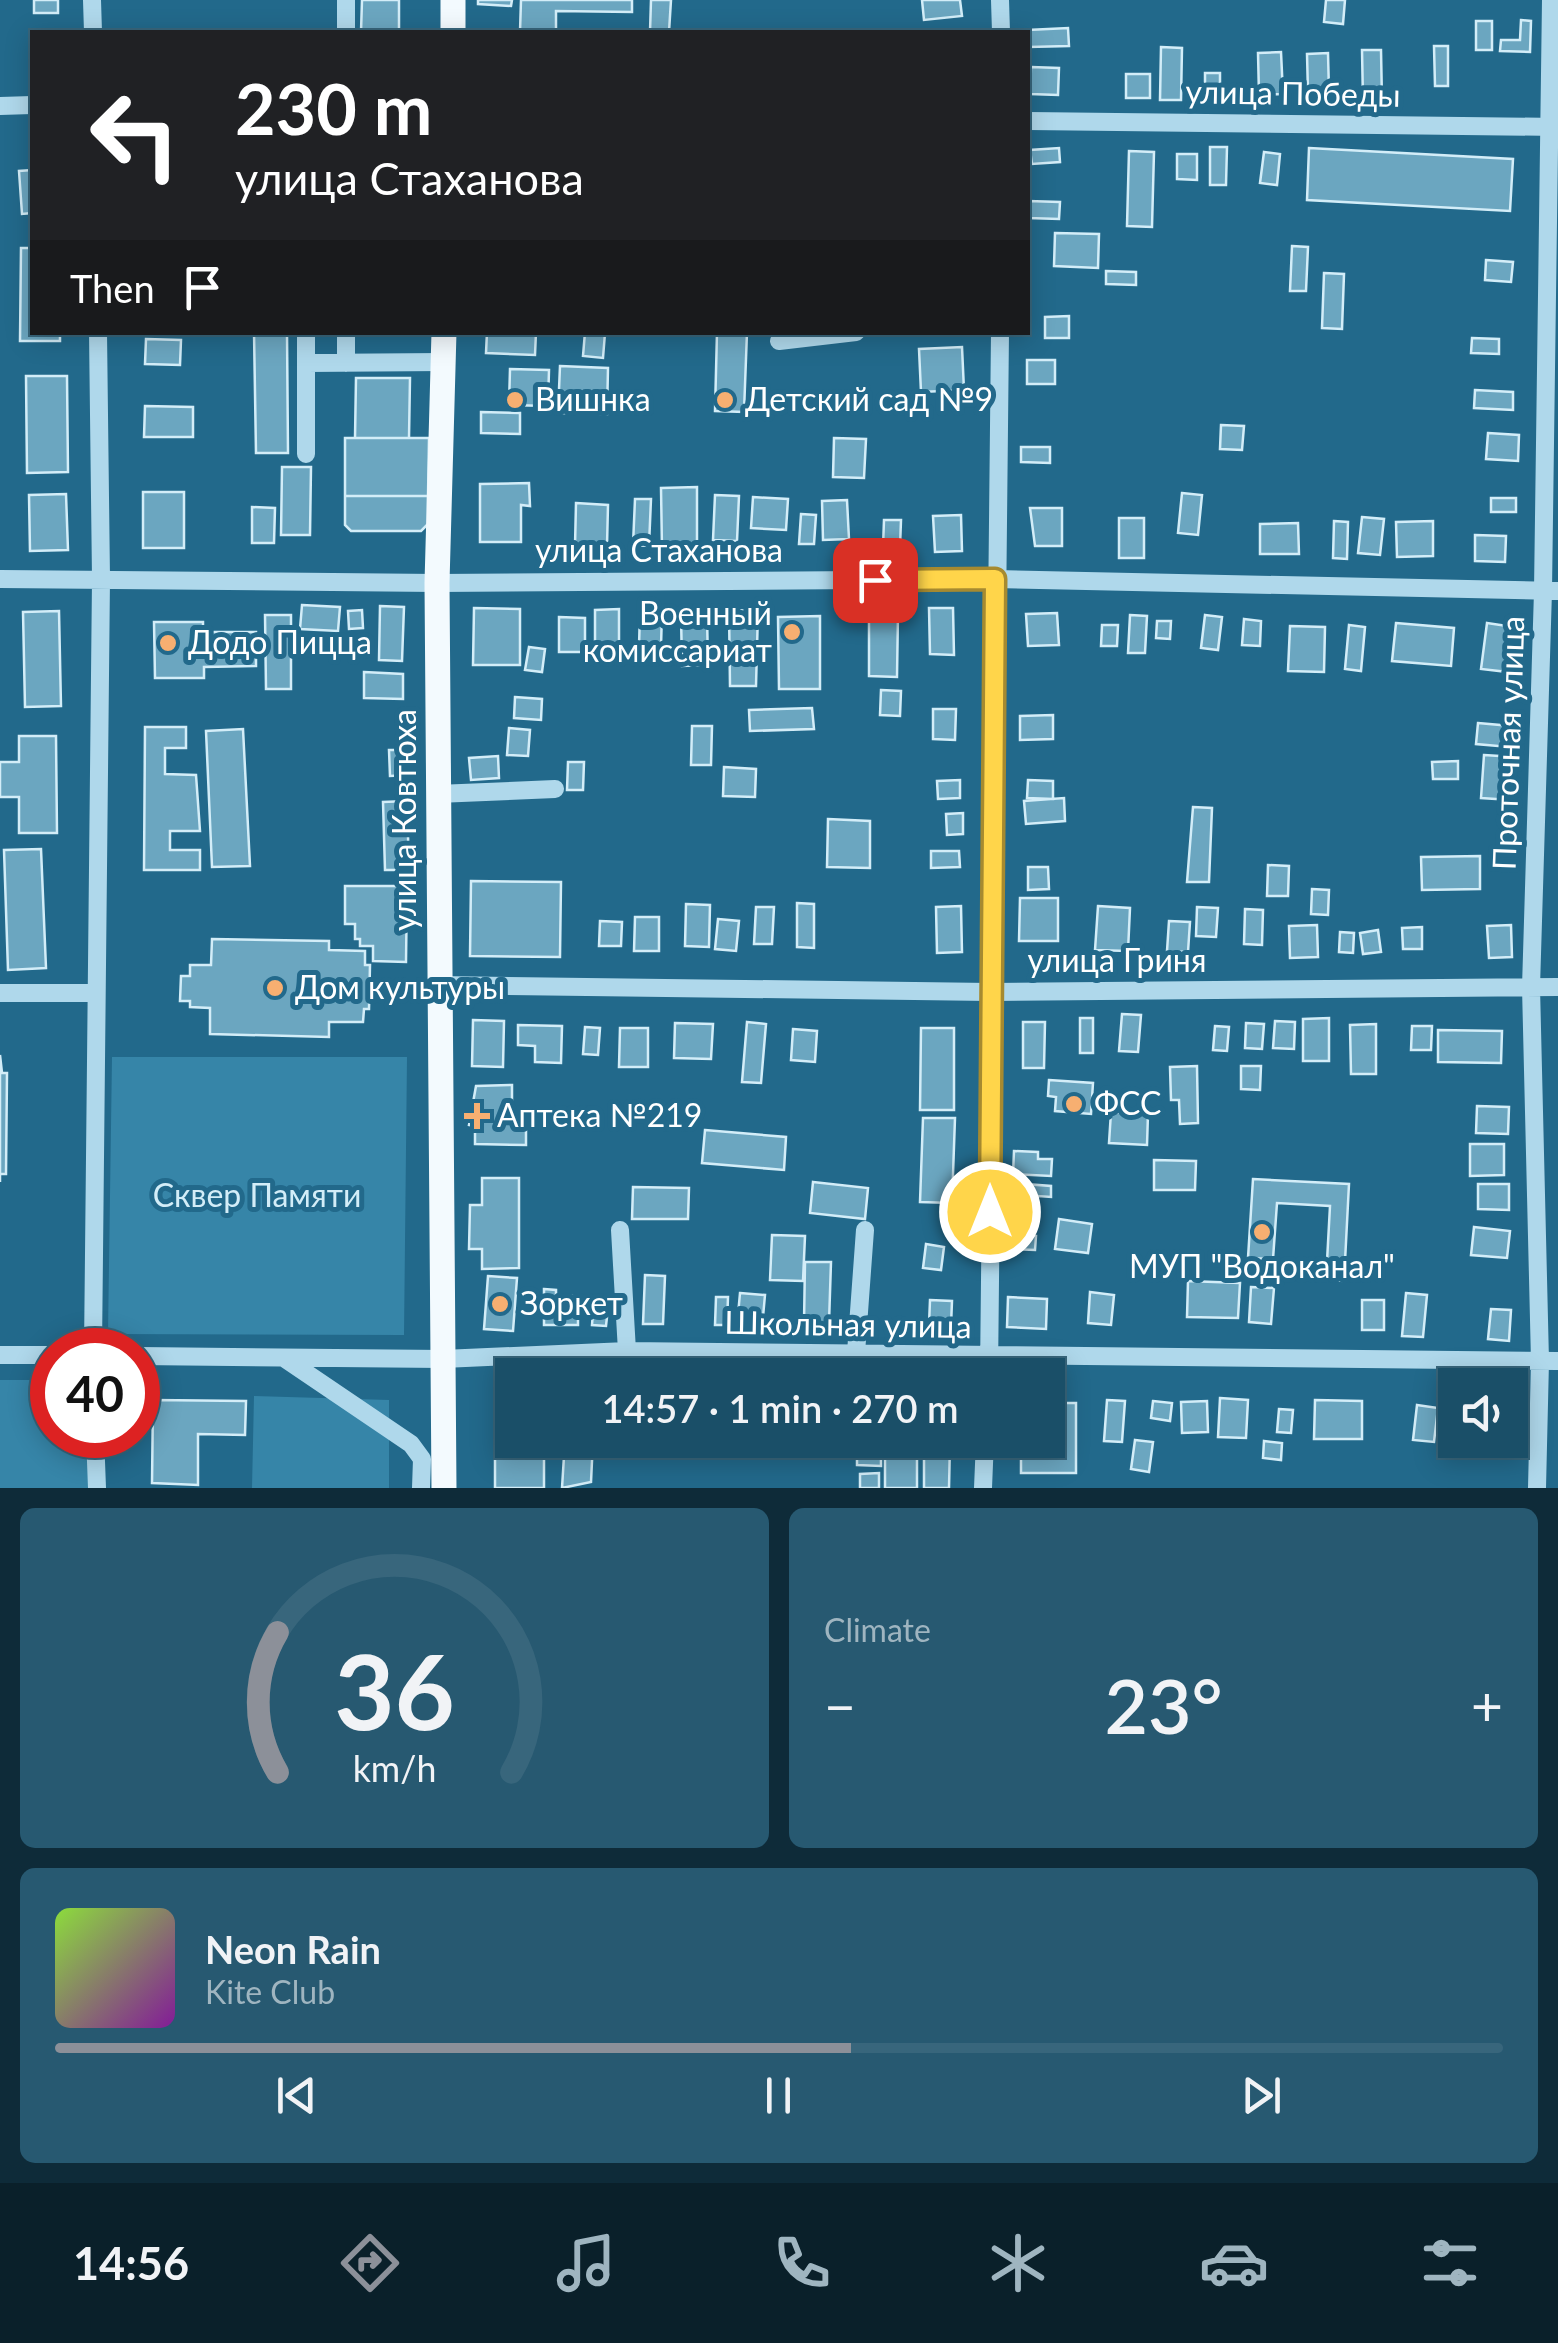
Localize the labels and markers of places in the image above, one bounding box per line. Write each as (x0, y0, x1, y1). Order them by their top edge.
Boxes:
place label: Вишнка (535, 379, 651, 418)
place label: Детский сад №9 (745, 379, 993, 418)
marker: Вишнка (504, 389, 526, 411)
marker: Детский сад №9 (714, 389, 736, 411)
pin (833, 538, 918, 623)
place label: Военный комиссариат (583, 593, 772, 669)
marker: Военный комиссариат (781, 621, 803, 643)
place label: Додо Пицца (188, 622, 372, 661)
marker: Додо Пицца (157, 632, 179, 654)
place label: Дом культуры (295, 967, 505, 1006)
marker: Дом культуры (264, 977, 286, 999)
place label: ФСС (1094, 1083, 1161, 1122)
marker: ФСС (1063, 1093, 1085, 1115)
place label: Аптека №219 (497, 1095, 702, 1134)
marker: Аптека №219 (466, 1105, 488, 1127)
marker: МУП "Водоканал" (1251, 1221, 1273, 1243)
place label: МУП "Водоканал" (1129, 1246, 1395, 1285)
place label: Зоркет (520, 1283, 623, 1322)
marker: Зоркет (489, 1293, 511, 1315)

